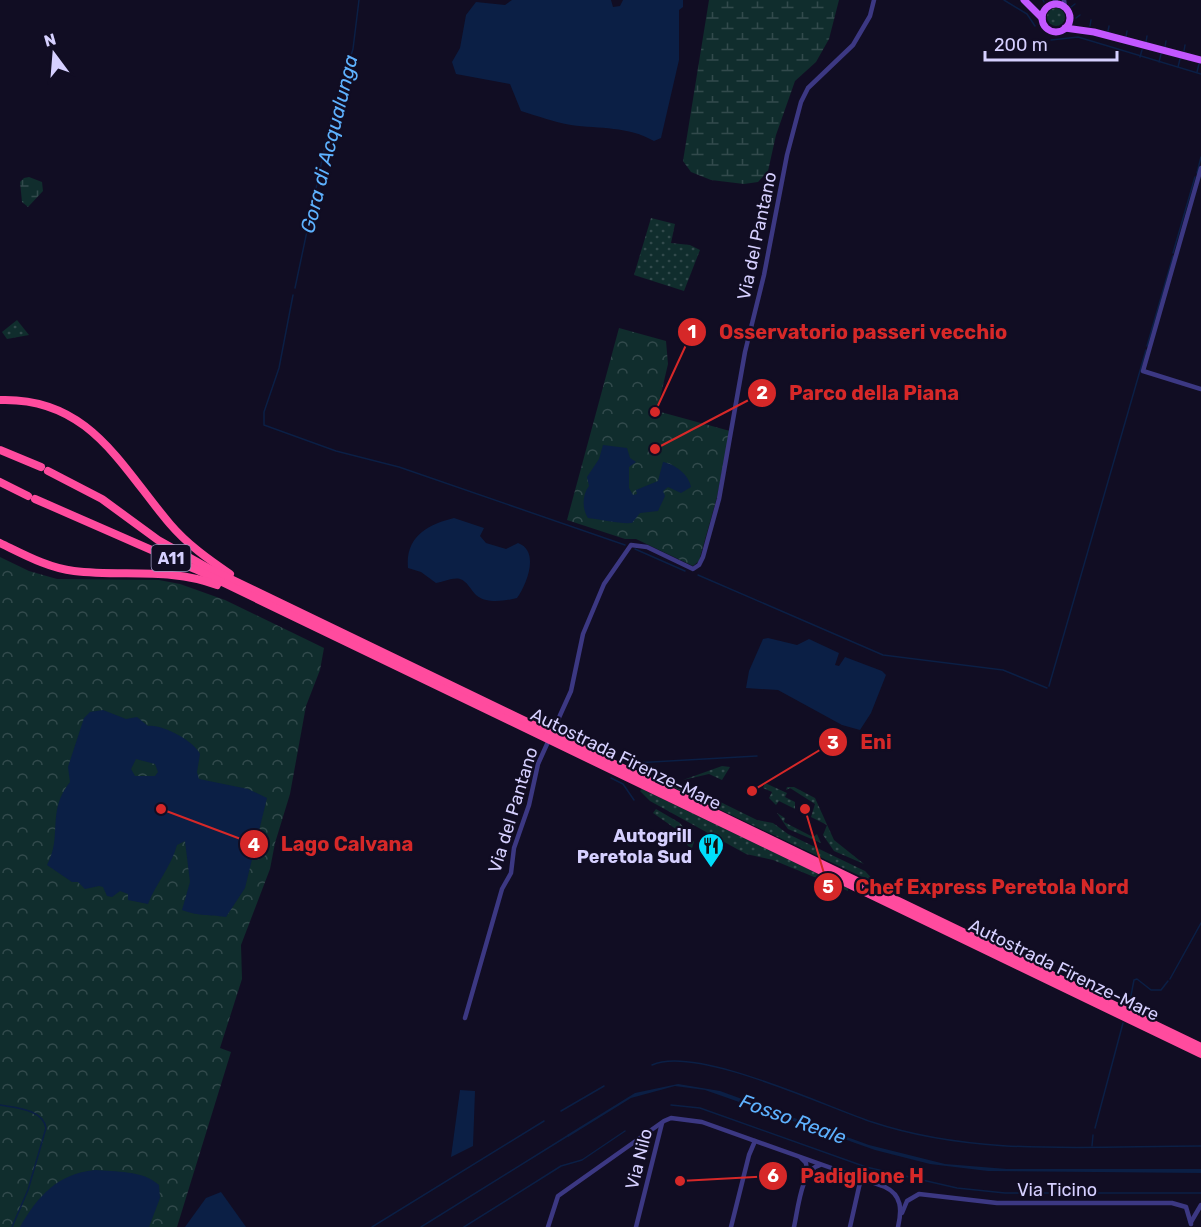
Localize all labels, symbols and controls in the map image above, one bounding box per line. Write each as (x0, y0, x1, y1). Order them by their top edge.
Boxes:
north arrow (24, 24, 84, 84)
scale bar (985, 24, 1117, 62)
text: N (42, 29, 58, 51)
text: 200 m (994, 34, 1048, 56)
water label: Gora di Acqualunga (295, 52, 363, 236)
street label: Via del Pantano (733, 170, 781, 302)
callout: Osservatorio passeri vecchio (677, 313, 1019, 351)
text: Osservatorio passeri vecchio (719, 320, 1007, 344)
text: 1 (688, 321, 696, 343)
callout: Parco della Piana (747, 374, 971, 412)
text: Parco della Piana (789, 381, 959, 405)
text: 2 (756, 382, 768, 404)
road number: A11 (152, 545, 190, 571)
street label: Autostrada Firenze-Mare (527, 703, 725, 815)
callout: Eni (818, 723, 903, 761)
text: Eni (860, 730, 892, 754)
text: 3 (827, 732, 839, 754)
street label: Via del Pantano (483, 744, 543, 876)
callout: Lago Calvana (239, 825, 426, 863)
place label: Autogrill Peretola Sud (577, 825, 692, 868)
restaurant icon: Autogrill Peretola Sud (696, 831, 726, 869)
text: Lago Calvana (281, 832, 413, 856)
text: 4 (248, 834, 260, 856)
callout: Chef Express Peretola Nord (813, 868, 1141, 906)
text: Chef Express Peretola Nord (855, 875, 1129, 899)
text: 5 (822, 876, 834, 898)
street label: Autostrada Firenze-Mare (965, 914, 1163, 1026)
water label: Fosso Reale (736, 1089, 850, 1149)
street label: Via Nilo (621, 1126, 657, 1192)
callout: Padiglione H (758, 1157, 936, 1195)
text: Padiglione H (800, 1164, 924, 1188)
text: 6 (767, 1165, 779, 1187)
street label: Via Ticino (1017, 1179, 1097, 1201)

